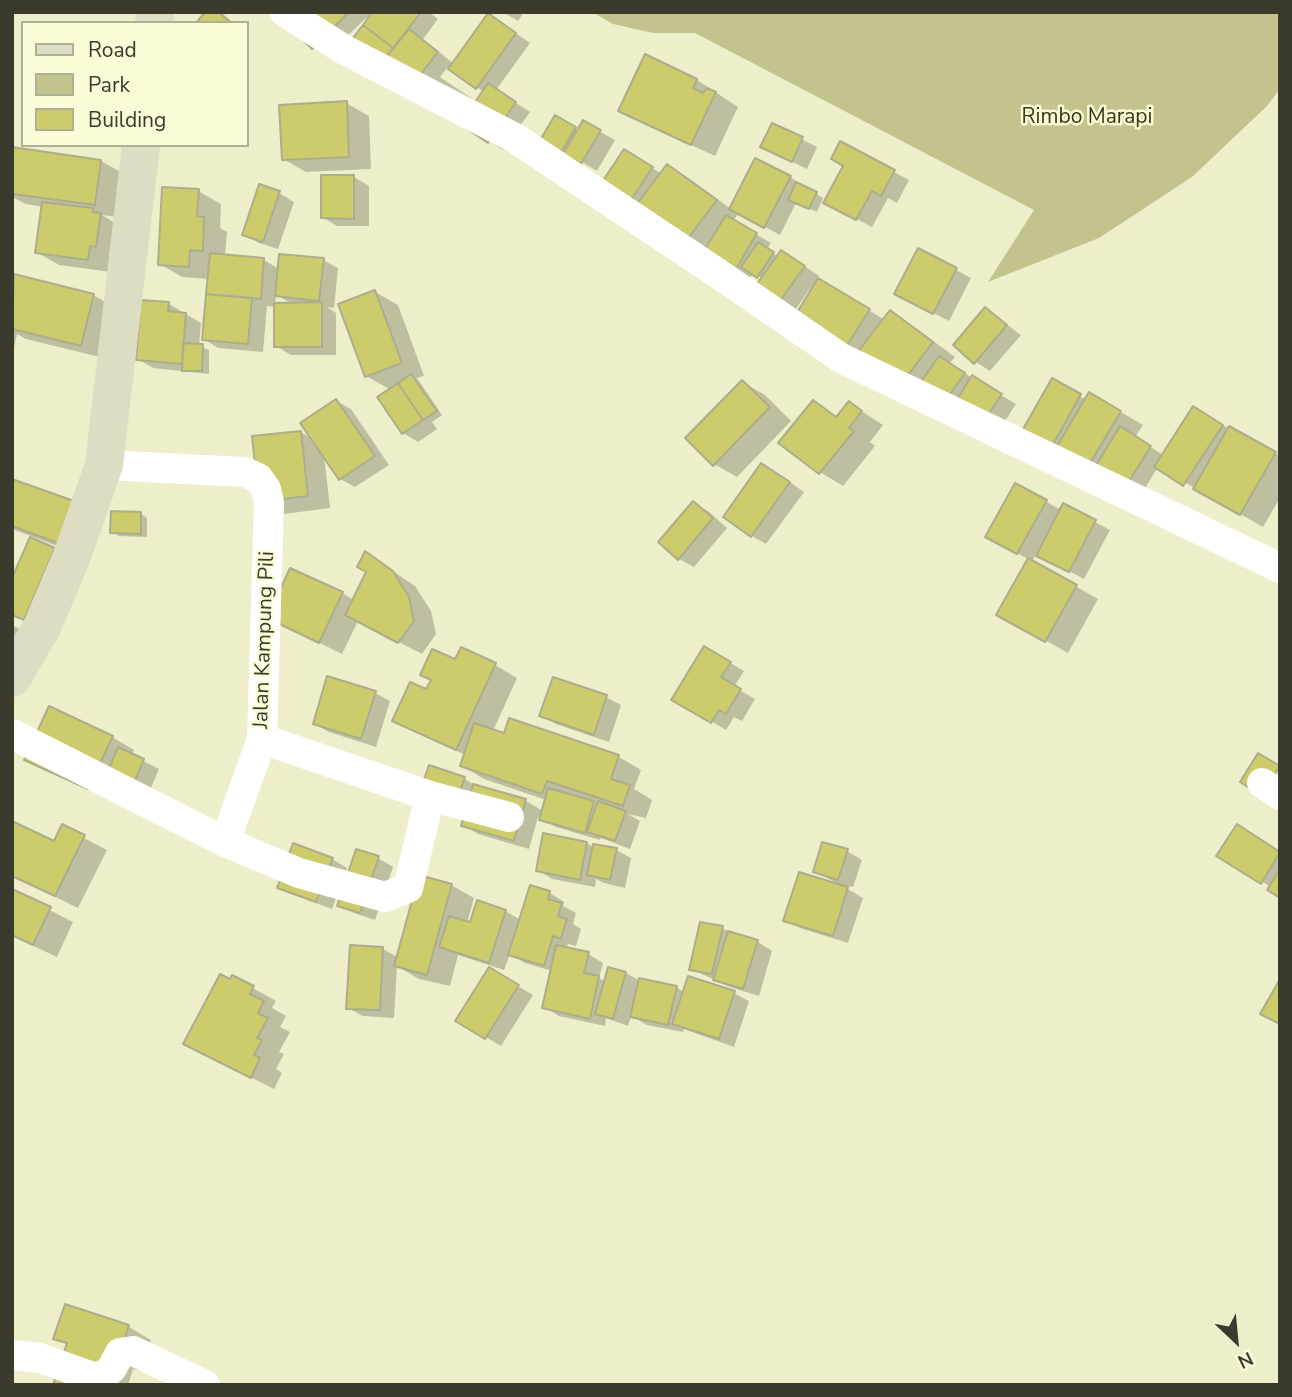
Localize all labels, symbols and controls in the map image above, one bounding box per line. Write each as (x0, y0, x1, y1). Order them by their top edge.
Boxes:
legend (21, 21, 248, 147)
text: Road (88, 36, 137, 64)
text: Park (88, 71, 130, 99)
park label: Rimbo Marapi (1022, 105, 1152, 131)
text: Building (88, 106, 166, 134)
street label: Jalan Kampung Pili (249, 551, 281, 729)
north arrow (1201, 1306, 1271, 1376)
text: N (1233, 1345, 1257, 1375)

